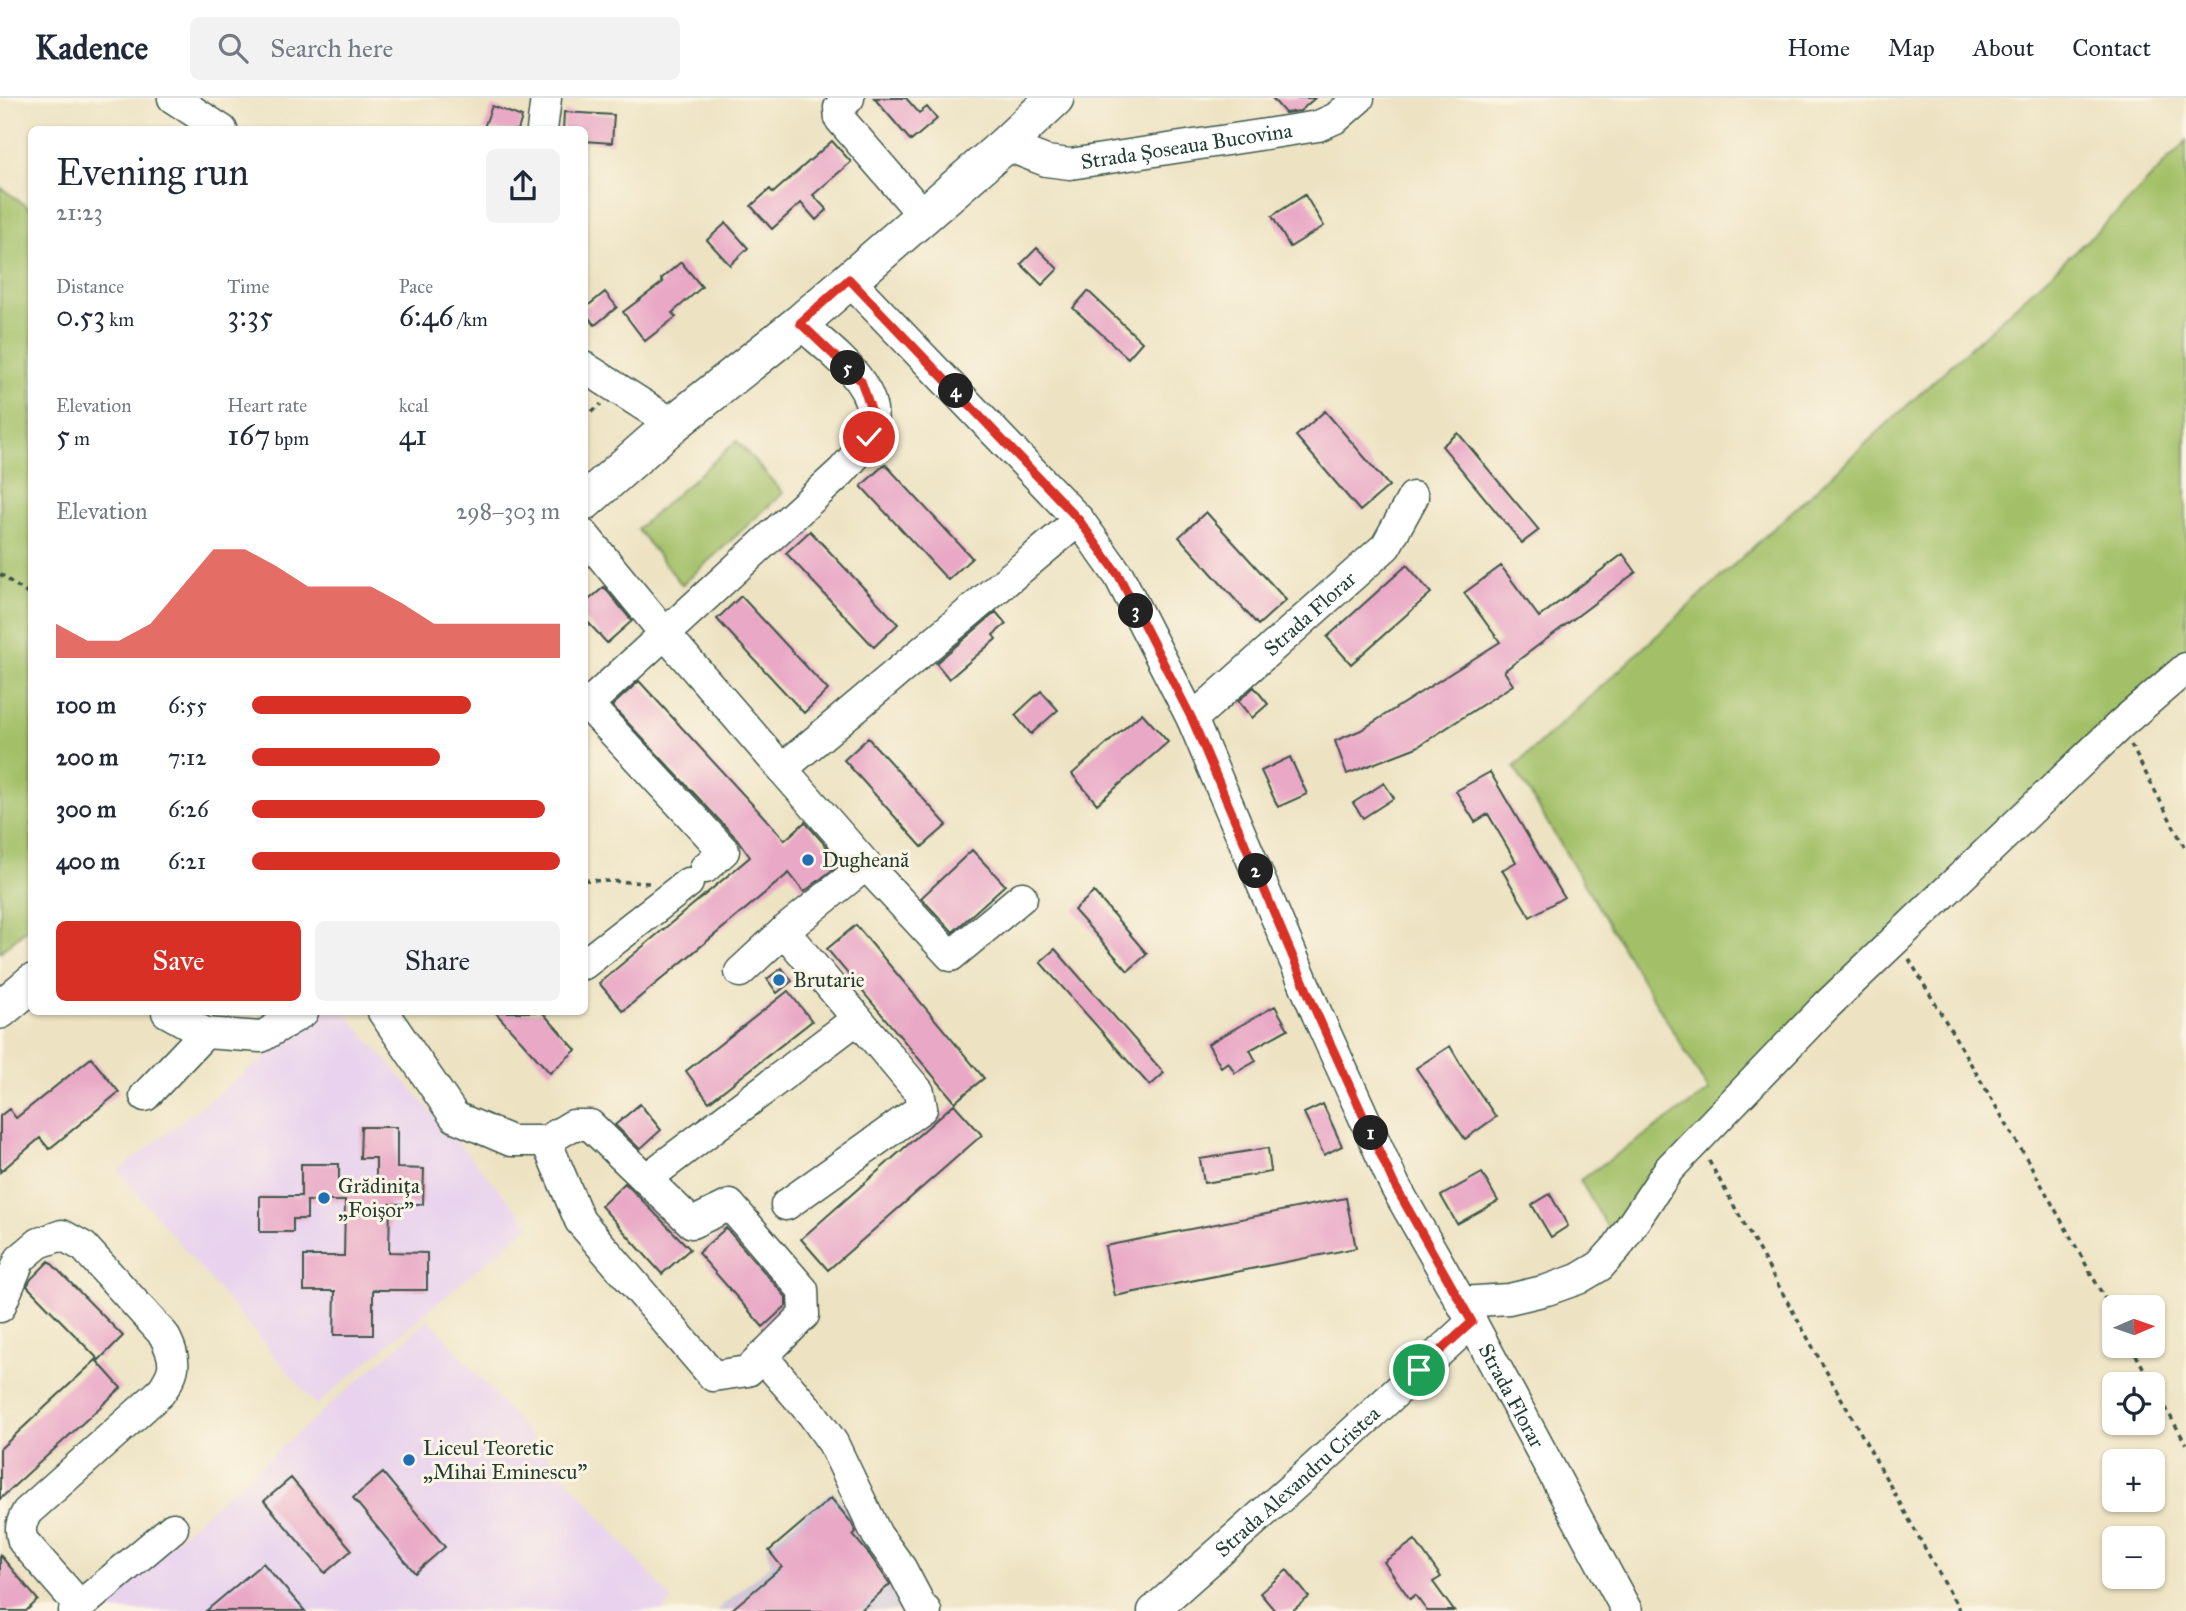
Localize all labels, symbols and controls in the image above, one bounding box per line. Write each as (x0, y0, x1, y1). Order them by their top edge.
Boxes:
search box (190, 17, 680, 80)
text: Kadence (35, 28, 148, 68)
icon: search (214, 29, 252, 67)
text: Search here (270, 32, 393, 64)
text: Home (1787, 33, 1850, 63)
text: Map (1888, 33, 1935, 63)
text: About (1973, 33, 2034, 63)
text: Contact (2072, 33, 2151, 63)
street label: Strada Șoseaua Bucovina (1079, 117, 1294, 175)
text: Evening run (56, 149, 249, 195)
button: share (486, 149, 560, 223)
text: 21:23 (56, 198, 103, 226)
text: Distance (56, 275, 124, 298)
text: Time (227, 275, 269, 298)
text: Pace (399, 275, 433, 298)
text: 0.53 (56, 298, 105, 334)
text: 3:35 (227, 298, 273, 334)
text: 6:46 (399, 298, 454, 334)
text: km (105, 308, 134, 331)
text: /km (454, 308, 488, 331)
pin: 5 (830, 350, 866, 386)
text: 5 (843, 356, 852, 379)
pin: 4 (939, 374, 974, 408)
text: 4 (950, 379, 961, 402)
text: Elevation (56, 394, 131, 417)
text: Heart rate (227, 394, 307, 417)
text: kcal (399, 394, 429, 417)
pin (839, 407, 899, 467)
text: 5 (56, 417, 70, 453)
text: 167 (227, 417, 270, 453)
text: 41 (399, 417, 427, 453)
icon: check (850, 418, 888, 456)
text: m (70, 427, 90, 450)
text: bpm (270, 427, 309, 450)
text: Elevation (56, 497, 147, 525)
text: 298–303 m (456, 497, 560, 525)
street label: Strada Florar (1258, 566, 1362, 662)
pin: 3 (1118, 594, 1154, 628)
text: 3 (1132, 599, 1139, 622)
text: 100 m (56, 691, 116, 719)
text: 6:55 (168, 691, 207, 719)
text: 200 m (56, 743, 118, 771)
text: 7:12 (168, 743, 207, 771)
text: 300 m (56, 795, 116, 823)
text: 6:26 (168, 795, 209, 823)
text: 400 m (56, 847, 120, 875)
text: 6:21 (168, 847, 206, 875)
place label: Dugheană (822, 847, 909, 873)
marker: Dugheană (800, 852, 816, 868)
pin: 2 (1238, 854, 1274, 888)
text: 2 (1251, 859, 1260, 882)
button: Save (56, 921, 301, 1001)
button: Share (315, 921, 560, 1001)
place label: Brutarie (793, 967, 865, 993)
marker: Brutarie (771, 972, 787, 988)
pin: 1 (1354, 1116, 1388, 1150)
text: 1 (1367, 1121, 1374, 1144)
place label: Grădinița „Foișor” (338, 1173, 420, 1223)
marker: Grădinița „Foișor” (316, 1190, 332, 1206)
north arrow (2102, 1295, 2165, 1358)
map controls (2102, 1295, 2165, 1589)
street label: Strada Florar (1473, 1339, 1550, 1453)
pin (1389, 1340, 1449, 1400)
icon: arrive (1400, 1351, 1438, 1389)
button: locate (2102, 1372, 2165, 1435)
street label: Strada Alexandru Cristea (1210, 1400, 1386, 1563)
place label: Liceul Teoretic „Mihai Eminescu” (423, 1435, 587, 1485)
button: + (2102, 1449, 2165, 1512)
marker: Liceul Teoretic „Mihai Eminescu” (401, 1452, 417, 1468)
button: − (2102, 1526, 2165, 1589)

